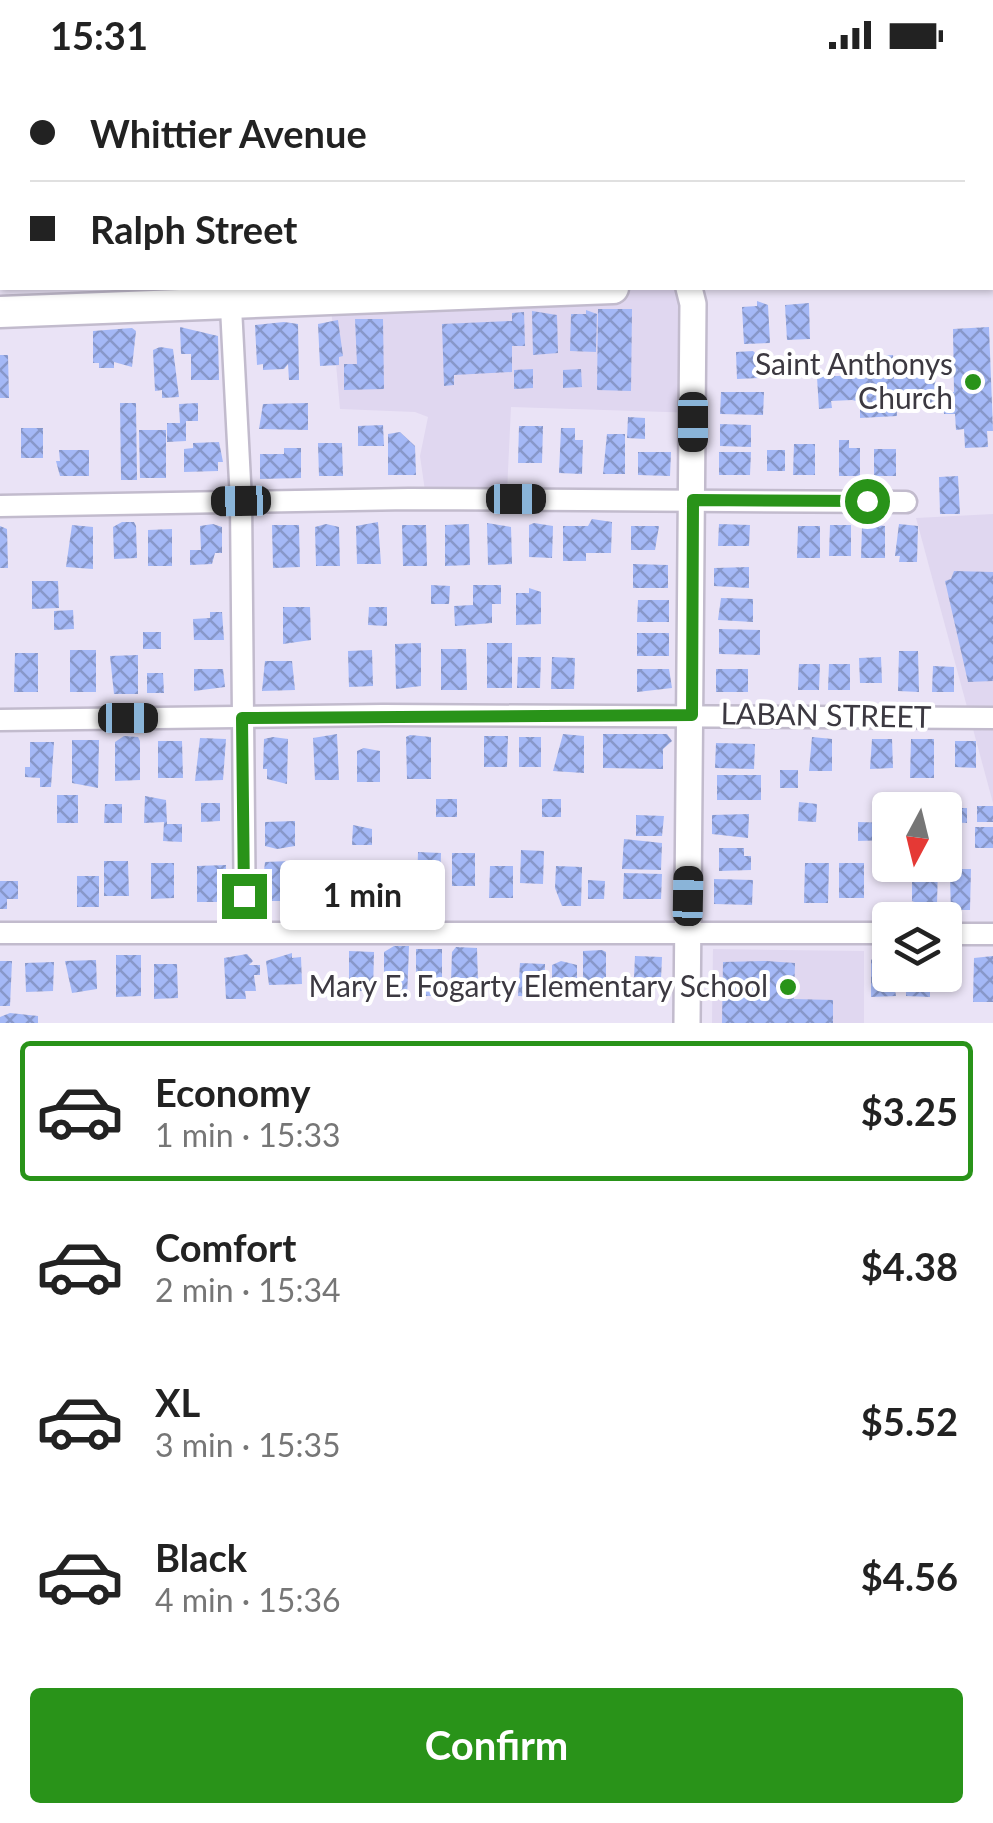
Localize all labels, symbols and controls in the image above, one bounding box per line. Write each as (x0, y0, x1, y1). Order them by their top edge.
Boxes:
text: 15:31 (50, 12, 148, 58)
text: Whittier Avenue (90, 110, 367, 156)
text: Ralph Street (90, 206, 297, 252)
place label: Saint Anthonys Church (755, 345, 953, 415)
marker: Saint Anthonys Church (962, 371, 984, 393)
car (678, 392, 708, 452)
route start (845, 479, 890, 524)
car (486, 484, 546, 514)
car (211, 485, 271, 517)
street label: LABAN STREET (720, 694, 932, 734)
car (98, 703, 158, 733)
north arrow (872, 792, 962, 882)
map controls (872, 792, 962, 992)
callout: 1 min (279, 861, 444, 931)
car (672, 866, 704, 926)
route end (222, 874, 267, 919)
text: 1 min (323, 875, 402, 914)
button: layers (872, 902, 962, 992)
place label: Mary E. Fogarty Elementary School (309, 967, 768, 1003)
marker: Mary E. Fogarty Elementary School (777, 976, 799, 998)
icon: car (35, 1066, 125, 1156)
text: Economy (155, 1069, 310, 1115)
text: $3.25 (861, 1088, 958, 1134)
text: 1 min · 15:33 (155, 1115, 341, 1154)
icon: car (35, 1221, 125, 1311)
text: Comfort (155, 1224, 296, 1270)
text: $4.38 (861, 1243, 958, 1289)
text: 2 min · 15:34 (155, 1270, 341, 1309)
icon: car (35, 1376, 125, 1466)
text: XL (155, 1379, 200, 1425)
text: $5.52 (861, 1398, 958, 1444)
text: 3 min · 15:35 (155, 1425, 341, 1464)
icon: car (35, 1531, 125, 1621)
text: Black (155, 1534, 247, 1580)
text: $4.56 (861, 1553, 958, 1599)
text: 4 min · 15:36 (155, 1580, 341, 1619)
button: Confirm (30, 1688, 963, 1803)

